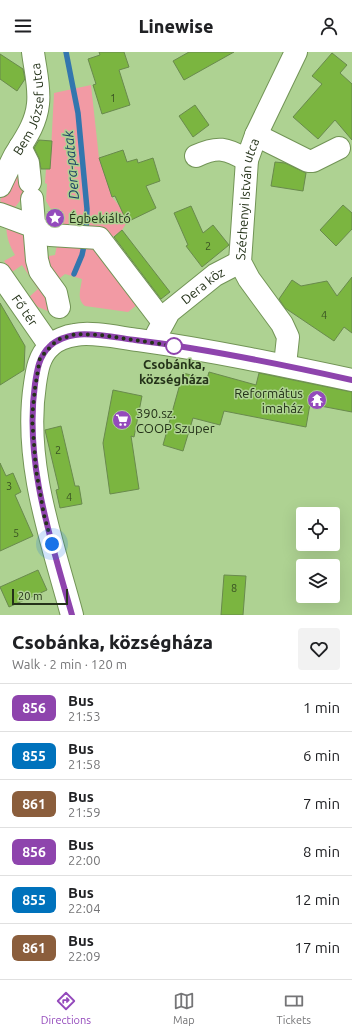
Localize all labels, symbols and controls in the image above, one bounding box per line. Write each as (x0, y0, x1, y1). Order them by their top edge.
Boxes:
icon: menu (12, 15, 34, 37)
icon: person (318, 15, 340, 37)
text: Linewise (138, 16, 214, 36)
street label: Bem József utca (10, 62, 46, 157)
house number: 1 (110, 92, 116, 104)
water label: Dera-patak (60, 129, 82, 200)
street label: Széchenyi István utca (233, 136, 261, 261)
place icon: Égbekiáltó (44, 207, 66, 229)
place label: Égbekiáltó (69, 210, 131, 225)
house number: 2 (205, 240, 211, 252)
street label: Dera köz (178, 264, 226, 306)
street label: Fő tér (9, 292, 41, 328)
house number: 4 (321, 309, 327, 321)
marker: Csobánka, községháza (165, 337, 183, 355)
place label: Csobánka, községháza (139, 357, 209, 386)
place label: Református imaház (234, 386, 303, 415)
temple icon: Református imaház (306, 389, 328, 411)
place label: 390.sz. COOP Szuper (136, 406, 215, 435)
supermarket icon: 390.sz. COOP Szuper (111, 409, 133, 431)
house number: 2 (55, 444, 61, 456)
house number: 3 (6, 480, 12, 492)
house number: 4 (66, 491, 72, 503)
map controls (296, 507, 340, 603)
button: locate (296, 507, 340, 551)
house number: 5 (13, 527, 19, 539)
your location (42, 534, 62, 554)
button: layers (296, 559, 340, 603)
house number: 8 (231, 582, 237, 594)
scale bar (12, 587, 68, 606)
text: 20 m (18, 590, 42, 602)
button: heart (298, 628, 340, 670)
text: Csobánka, községháza (12, 631, 213, 653)
text: Walk · 2 min · 120 m (12, 657, 127, 671)
text: Bus (68, 692, 94, 709)
text: 1 min (303, 699, 340, 716)
text: 856 (22, 700, 46, 716)
text: 21:53 (68, 709, 101, 723)
text: Bus (68, 740, 94, 757)
text: 6 min (303, 747, 340, 764)
text: 855 (22, 748, 46, 764)
text: 21:58 (68, 757, 101, 771)
text: Bus (68, 788, 94, 805)
text: 7 min (303, 795, 340, 812)
text: 861 (22, 796, 46, 812)
text: 21:59 (68, 805, 101, 819)
text: Bus (68, 836, 94, 853)
text: 8 min (303, 843, 340, 860)
text: 856 (22, 844, 46, 860)
text: 22:00 (68, 853, 101, 867)
text: Bus (68, 884, 94, 901)
text: 12 min (294, 891, 340, 908)
text: 855 (22, 892, 46, 908)
text: 22:04 (68, 901, 101, 915)
text: Bus (68, 932, 94, 949)
text: 17 min (294, 939, 340, 956)
text: 861 (22, 940, 46, 956)
text: 22:09 (68, 949, 101, 963)
tab: Directions (41, 990, 91, 1026)
tab: Map (173, 990, 195, 1026)
tab: Tickets (276, 990, 311, 1026)

